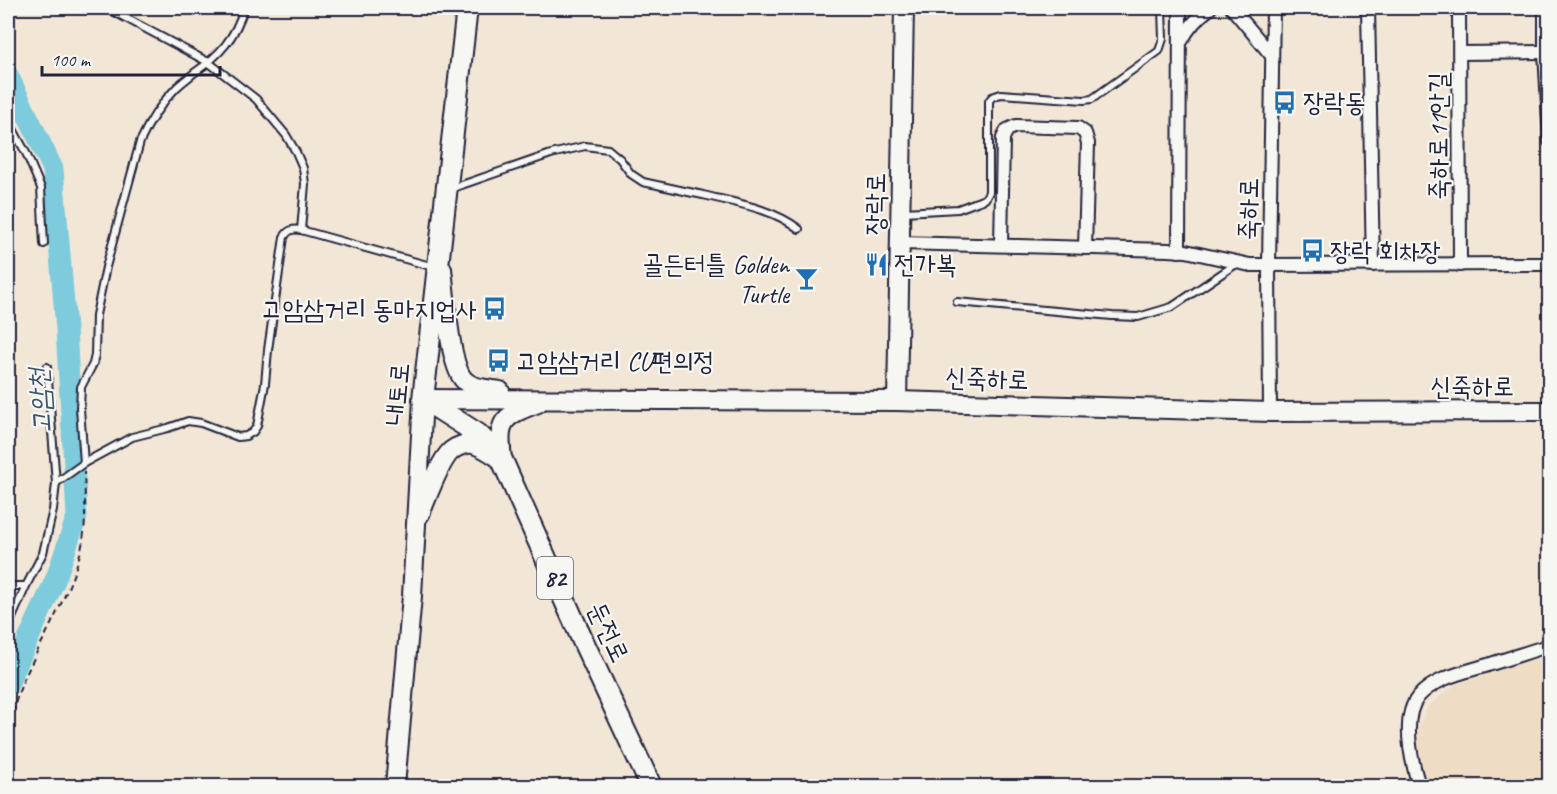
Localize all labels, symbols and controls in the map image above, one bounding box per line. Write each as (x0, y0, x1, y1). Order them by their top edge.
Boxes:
scale bar (42, 39, 220, 77)
text: 100 m (51, 49, 92, 71)
street label: 죽하로11안길 (1422, 72, 1455, 200)
place label: 장락동 (1303, 86, 1366, 119)
bus stop icon: 장락동 (1272, 89, 1298, 115)
street label: 장락로 (858, 172, 893, 236)
street label: 죽하로 (1231, 177, 1266, 241)
place label: 장락 회차장 (1330, 235, 1441, 268)
bus stop icon: 장락 회차장 (1299, 238, 1325, 264)
place label: 골든터틀 Golden Turtle (642, 248, 791, 311)
place label: 전가복 (894, 248, 957, 281)
restaurant icon: 전가복 (863, 251, 889, 277)
bar icon: 골든터틀 Golden Turtle (794, 266, 820, 292)
place label: 고암삼거리 동마지업사 (261, 293, 477, 326)
bus stop icon: 고암삼거리 동마지업사 (482, 296, 508, 322)
place label: 고암삼거리 CU편의정 (516, 345, 714, 378)
bus stop icon: 고암삼거리 CU편의정 (485, 348, 511, 374)
street label: 내토로 (378, 361, 417, 427)
street label: 신죽하로 (945, 361, 1029, 396)
water label: 고암천 (21, 365, 59, 435)
street label: 신죽하로 (1430, 370, 1514, 403)
road number: 82 (537, 557, 573, 599)
street label: 둔전로 (580, 597, 637, 668)

